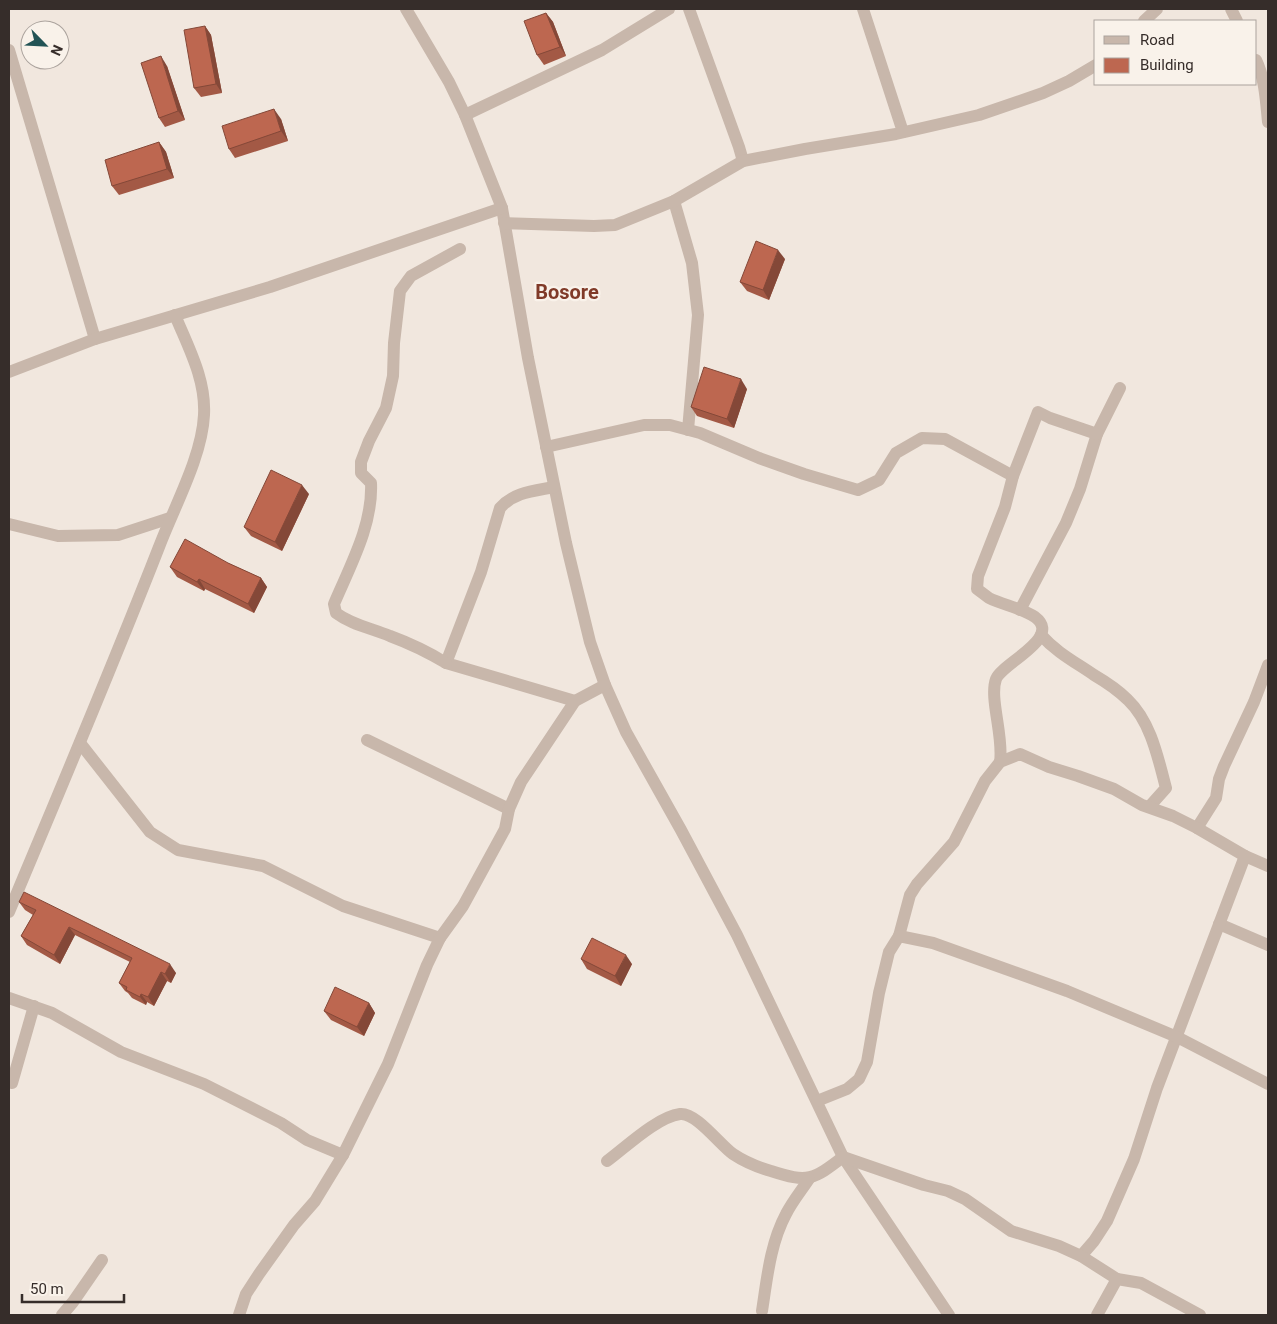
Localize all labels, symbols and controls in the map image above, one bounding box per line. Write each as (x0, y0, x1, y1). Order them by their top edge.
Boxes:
north arrow (20, 20, 70, 70)
legend (1094, 20, 1257, 85)
text: Road (1140, 31, 1174, 49)
text: N (48, 43, 66, 58)
text: Building (1140, 56, 1194, 74)
district label: Bosore (535, 280, 599, 304)
scale bar (22, 1272, 125, 1304)
text: 50 m (30, 1280, 64, 1298)

